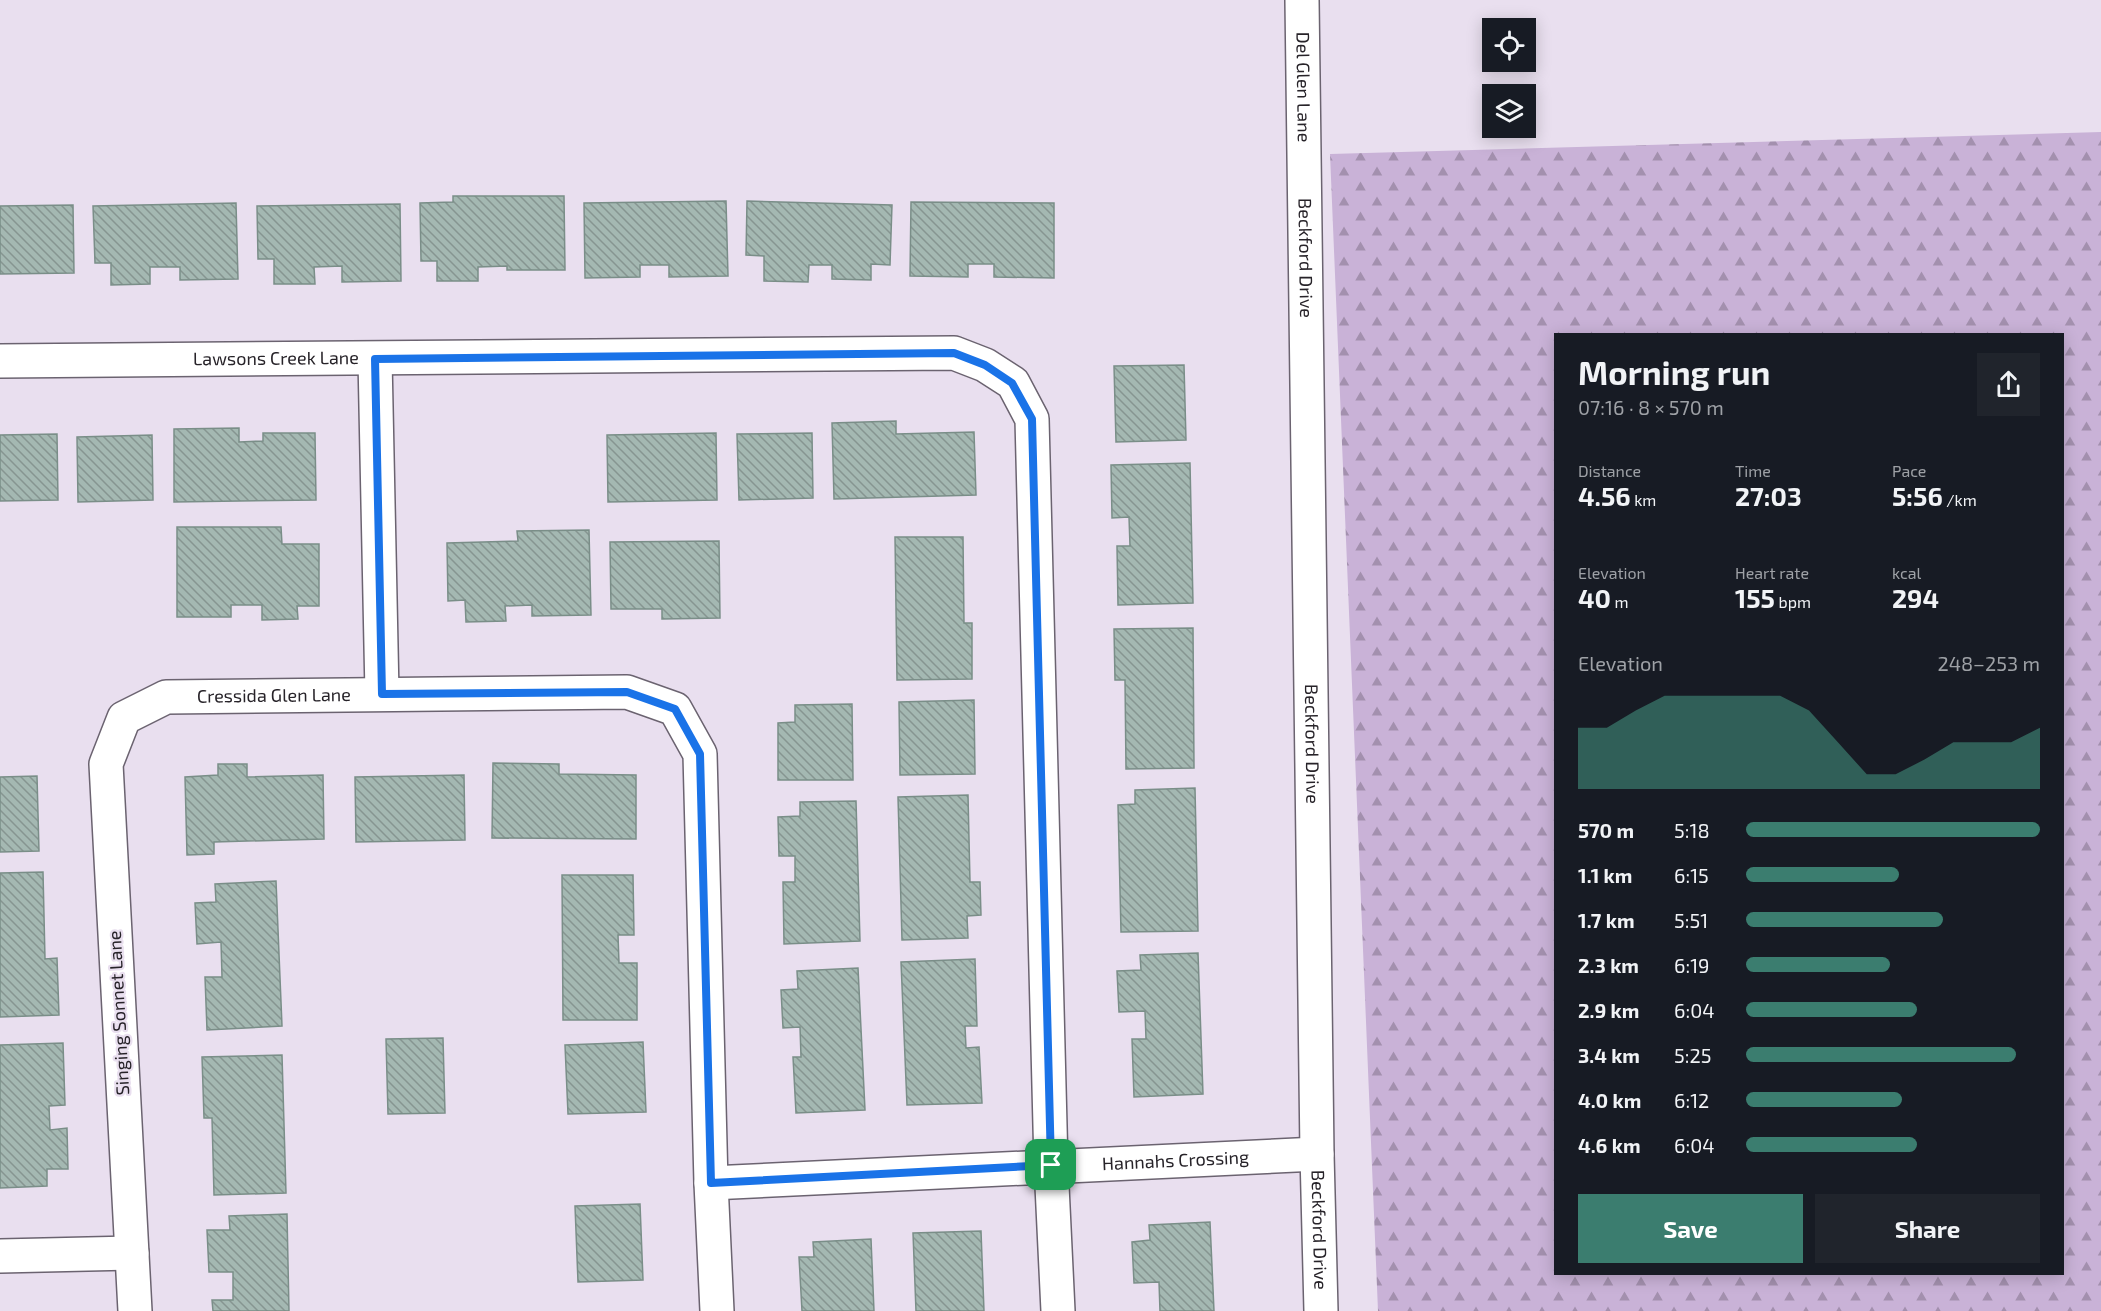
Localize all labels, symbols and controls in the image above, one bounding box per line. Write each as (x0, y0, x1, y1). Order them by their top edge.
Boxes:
map controls (1482, 18, 1536, 138)
button: locate (1482, 18, 1536, 72)
street label: Del Glen Lane (1292, 32, 1316, 142)
button: layers (1482, 84, 1536, 138)
street label: Beckford Drive (1295, 198, 1318, 318)
street label: Lawsons Creek Lane (193, 346, 359, 369)
text: Morning run (1578, 352, 1770, 392)
button: share (1977, 353, 2040, 416)
text: 07:16 · 8 × 570 m (1578, 395, 1724, 419)
text: Distance (1578, 461, 1641, 480)
text: Time (1735, 461, 1771, 480)
text: Pace (1892, 461, 1926, 480)
text: 4.56 (1578, 480, 1631, 511)
text: 27:03 (1735, 480, 1802, 511)
text: 5:56 (1892, 480, 1943, 511)
text: km (1631, 490, 1656, 509)
text: /km (1943, 490, 1977, 509)
text: Elevation (1578, 563, 1646, 582)
text: Heart rate (1735, 563, 1809, 582)
text: kcal (1892, 563, 1921, 582)
text: 40 (1578, 582, 1611, 613)
text: 155 (1735, 582, 1775, 613)
text: 294 (1892, 582, 1939, 613)
text: m (1611, 592, 1629, 611)
text: bpm (1775, 592, 1811, 611)
text: Elevation (1578, 651, 1663, 675)
text: 248–253 m (1937, 651, 2040, 675)
street label: Cressida Glen Lane (197, 683, 351, 707)
street label: Beckford Drive (1301, 684, 1324, 804)
text: 570 m (1578, 818, 1634, 842)
text: 5:18 (1674, 818, 1710, 842)
text: 1.1 km (1578, 863, 1632, 887)
text: 6:15 (1674, 863, 1709, 887)
text: 1.7 km (1578, 908, 1635, 932)
text: 5:51 (1674, 908, 1708, 932)
street label: Singing Sonnet Lane (103, 930, 133, 1096)
text: 2.3 km (1578, 953, 1639, 977)
text: 6:19 (1674, 953, 1710, 977)
text: 2.9 km (1578, 998, 1639, 1022)
text: 6:04 (1674, 998, 1715, 1022)
text: 3.4 km (1578, 1043, 1640, 1067)
text: 5:25 (1674, 1043, 1711, 1067)
text: 4.0 km (1578, 1088, 1641, 1112)
text: 6:12 (1674, 1088, 1709, 1112)
text: 4.6 km (1578, 1133, 1641, 1157)
text: 6:04 (1674, 1133, 1715, 1157)
pin (1025, 1139, 1076, 1190)
street label: Hannahs Crossing (1101, 1145, 1249, 1174)
icon: arrive (1034, 1148, 1067, 1181)
street label: Beckford Drive (1307, 1170, 1332, 1290)
button: Save (1578, 1194, 1803, 1263)
button: Share (1815, 1194, 2040, 1263)

